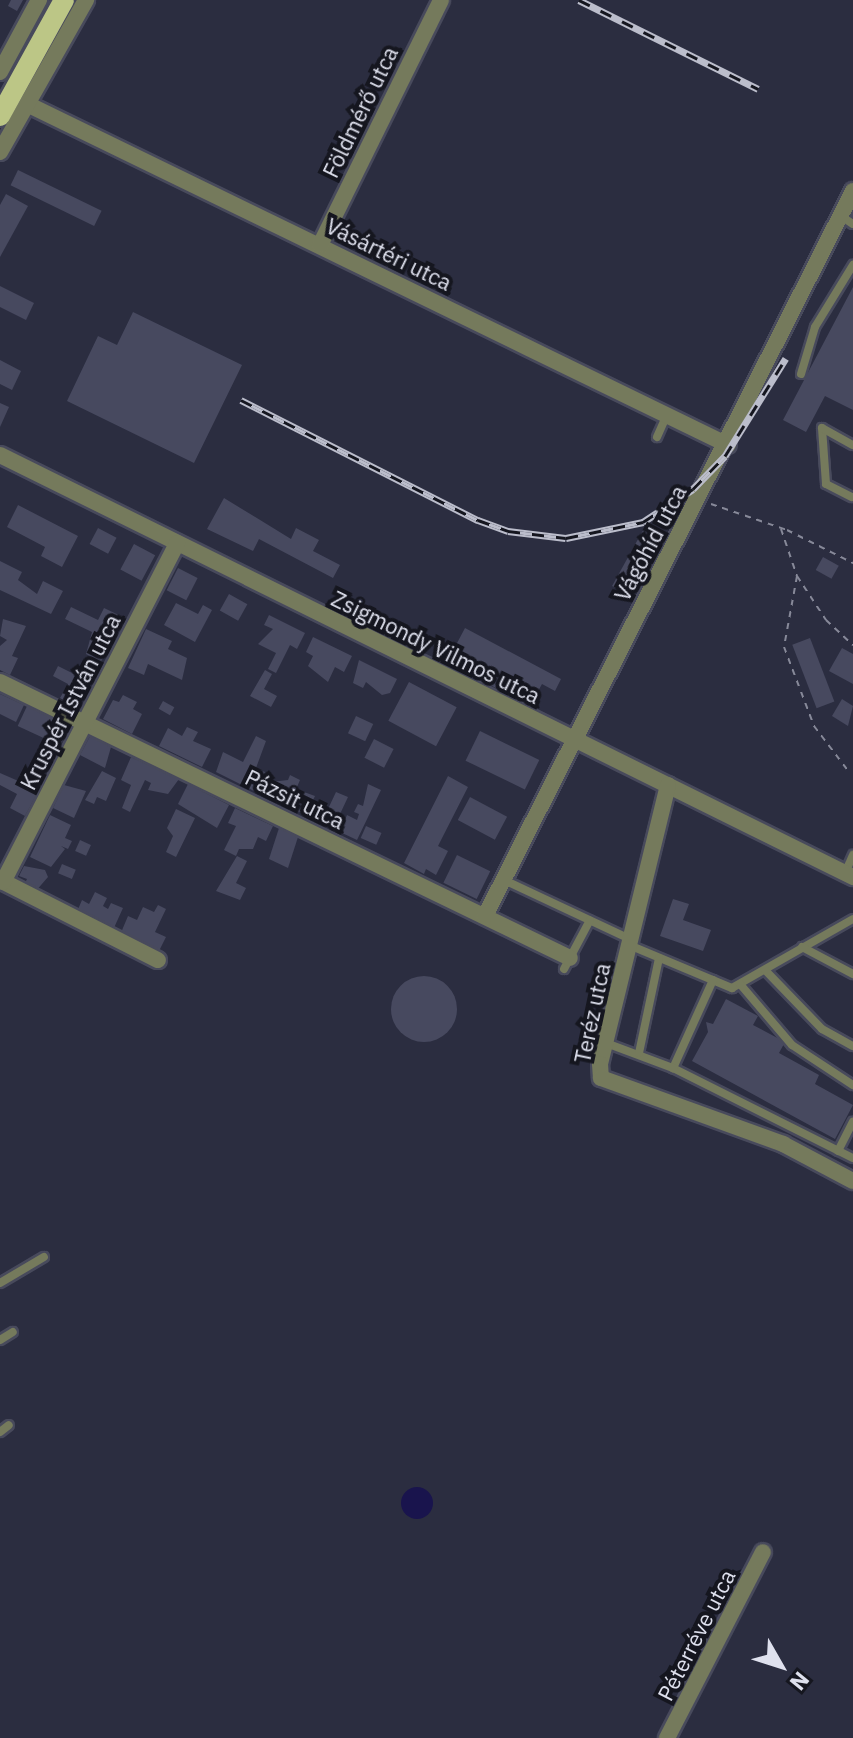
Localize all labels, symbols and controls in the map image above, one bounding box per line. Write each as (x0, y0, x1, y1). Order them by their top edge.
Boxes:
street label: Földmérő utca (317, 42, 403, 182)
street label: Vásártéri utca (322, 212, 456, 296)
street label: Vágóhíd utca (608, 481, 692, 605)
street label: Zsigmondy Vilmos utca (327, 585, 545, 709)
street label: Kruspér István utca (14, 610, 126, 794)
street label: Pázsit utca (241, 764, 349, 834)
street label: Teréz utca (569, 961, 615, 1065)
street label: Péterréve utca (652, 1565, 740, 1705)
north arrow (741, 1626, 821, 1706)
text: N (784, 1666, 816, 1697)

